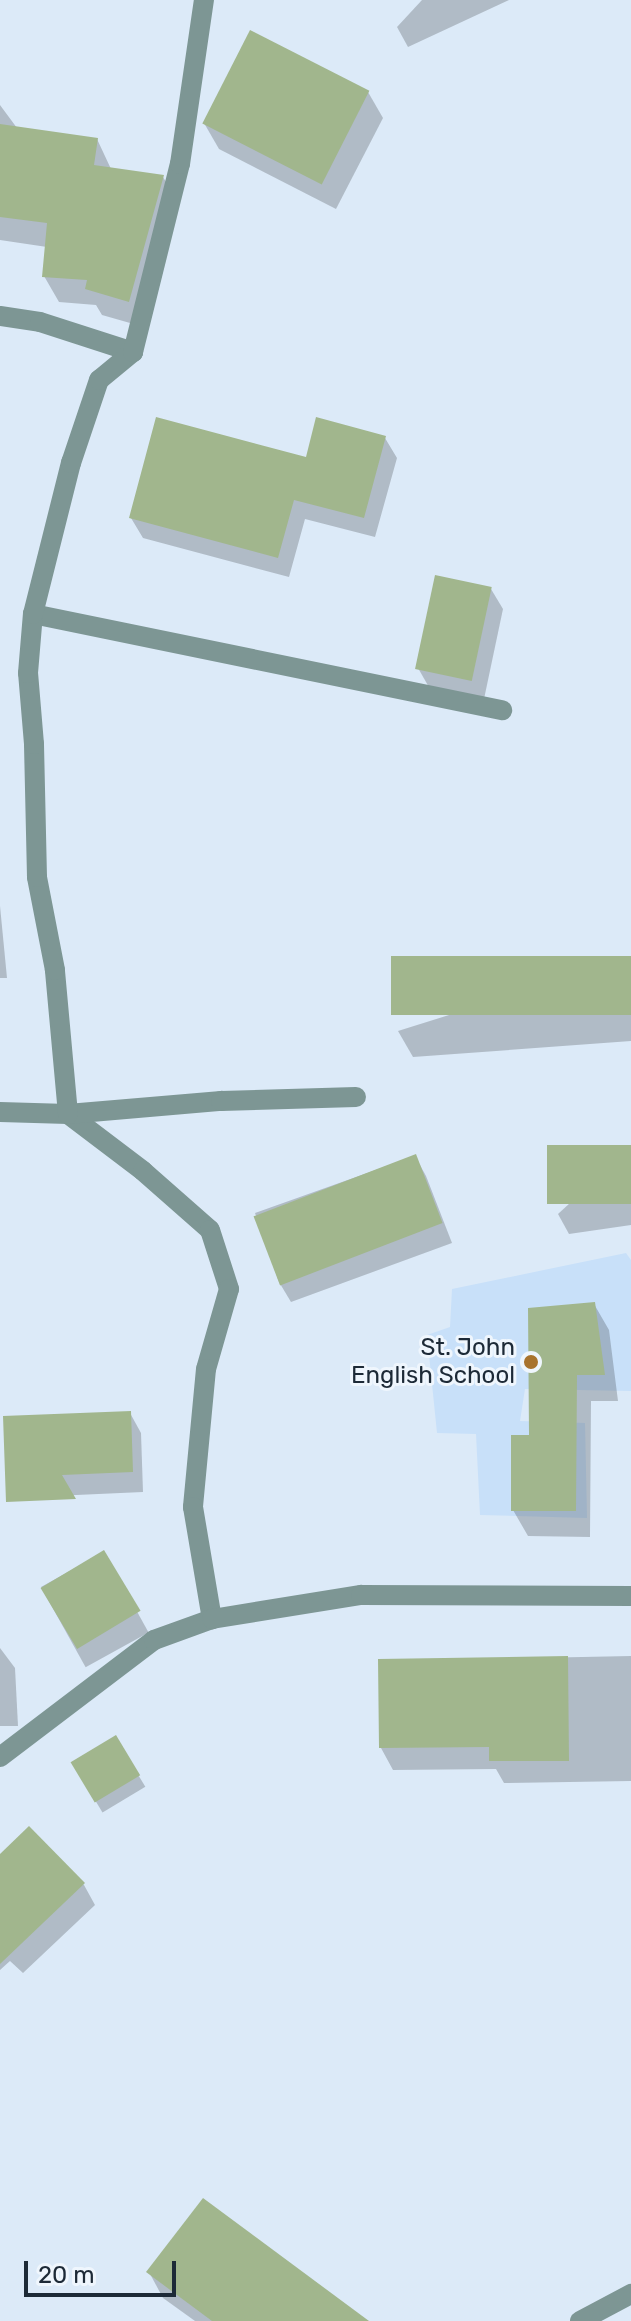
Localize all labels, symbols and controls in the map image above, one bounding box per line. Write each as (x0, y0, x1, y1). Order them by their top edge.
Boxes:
place label: St. John English School (351, 1334, 515, 1390)
marker: St. John English School (522, 1353, 540, 1371)
scale bar (28, 2245, 180, 2295)
text: 20 m (38, 2261, 95, 2289)

